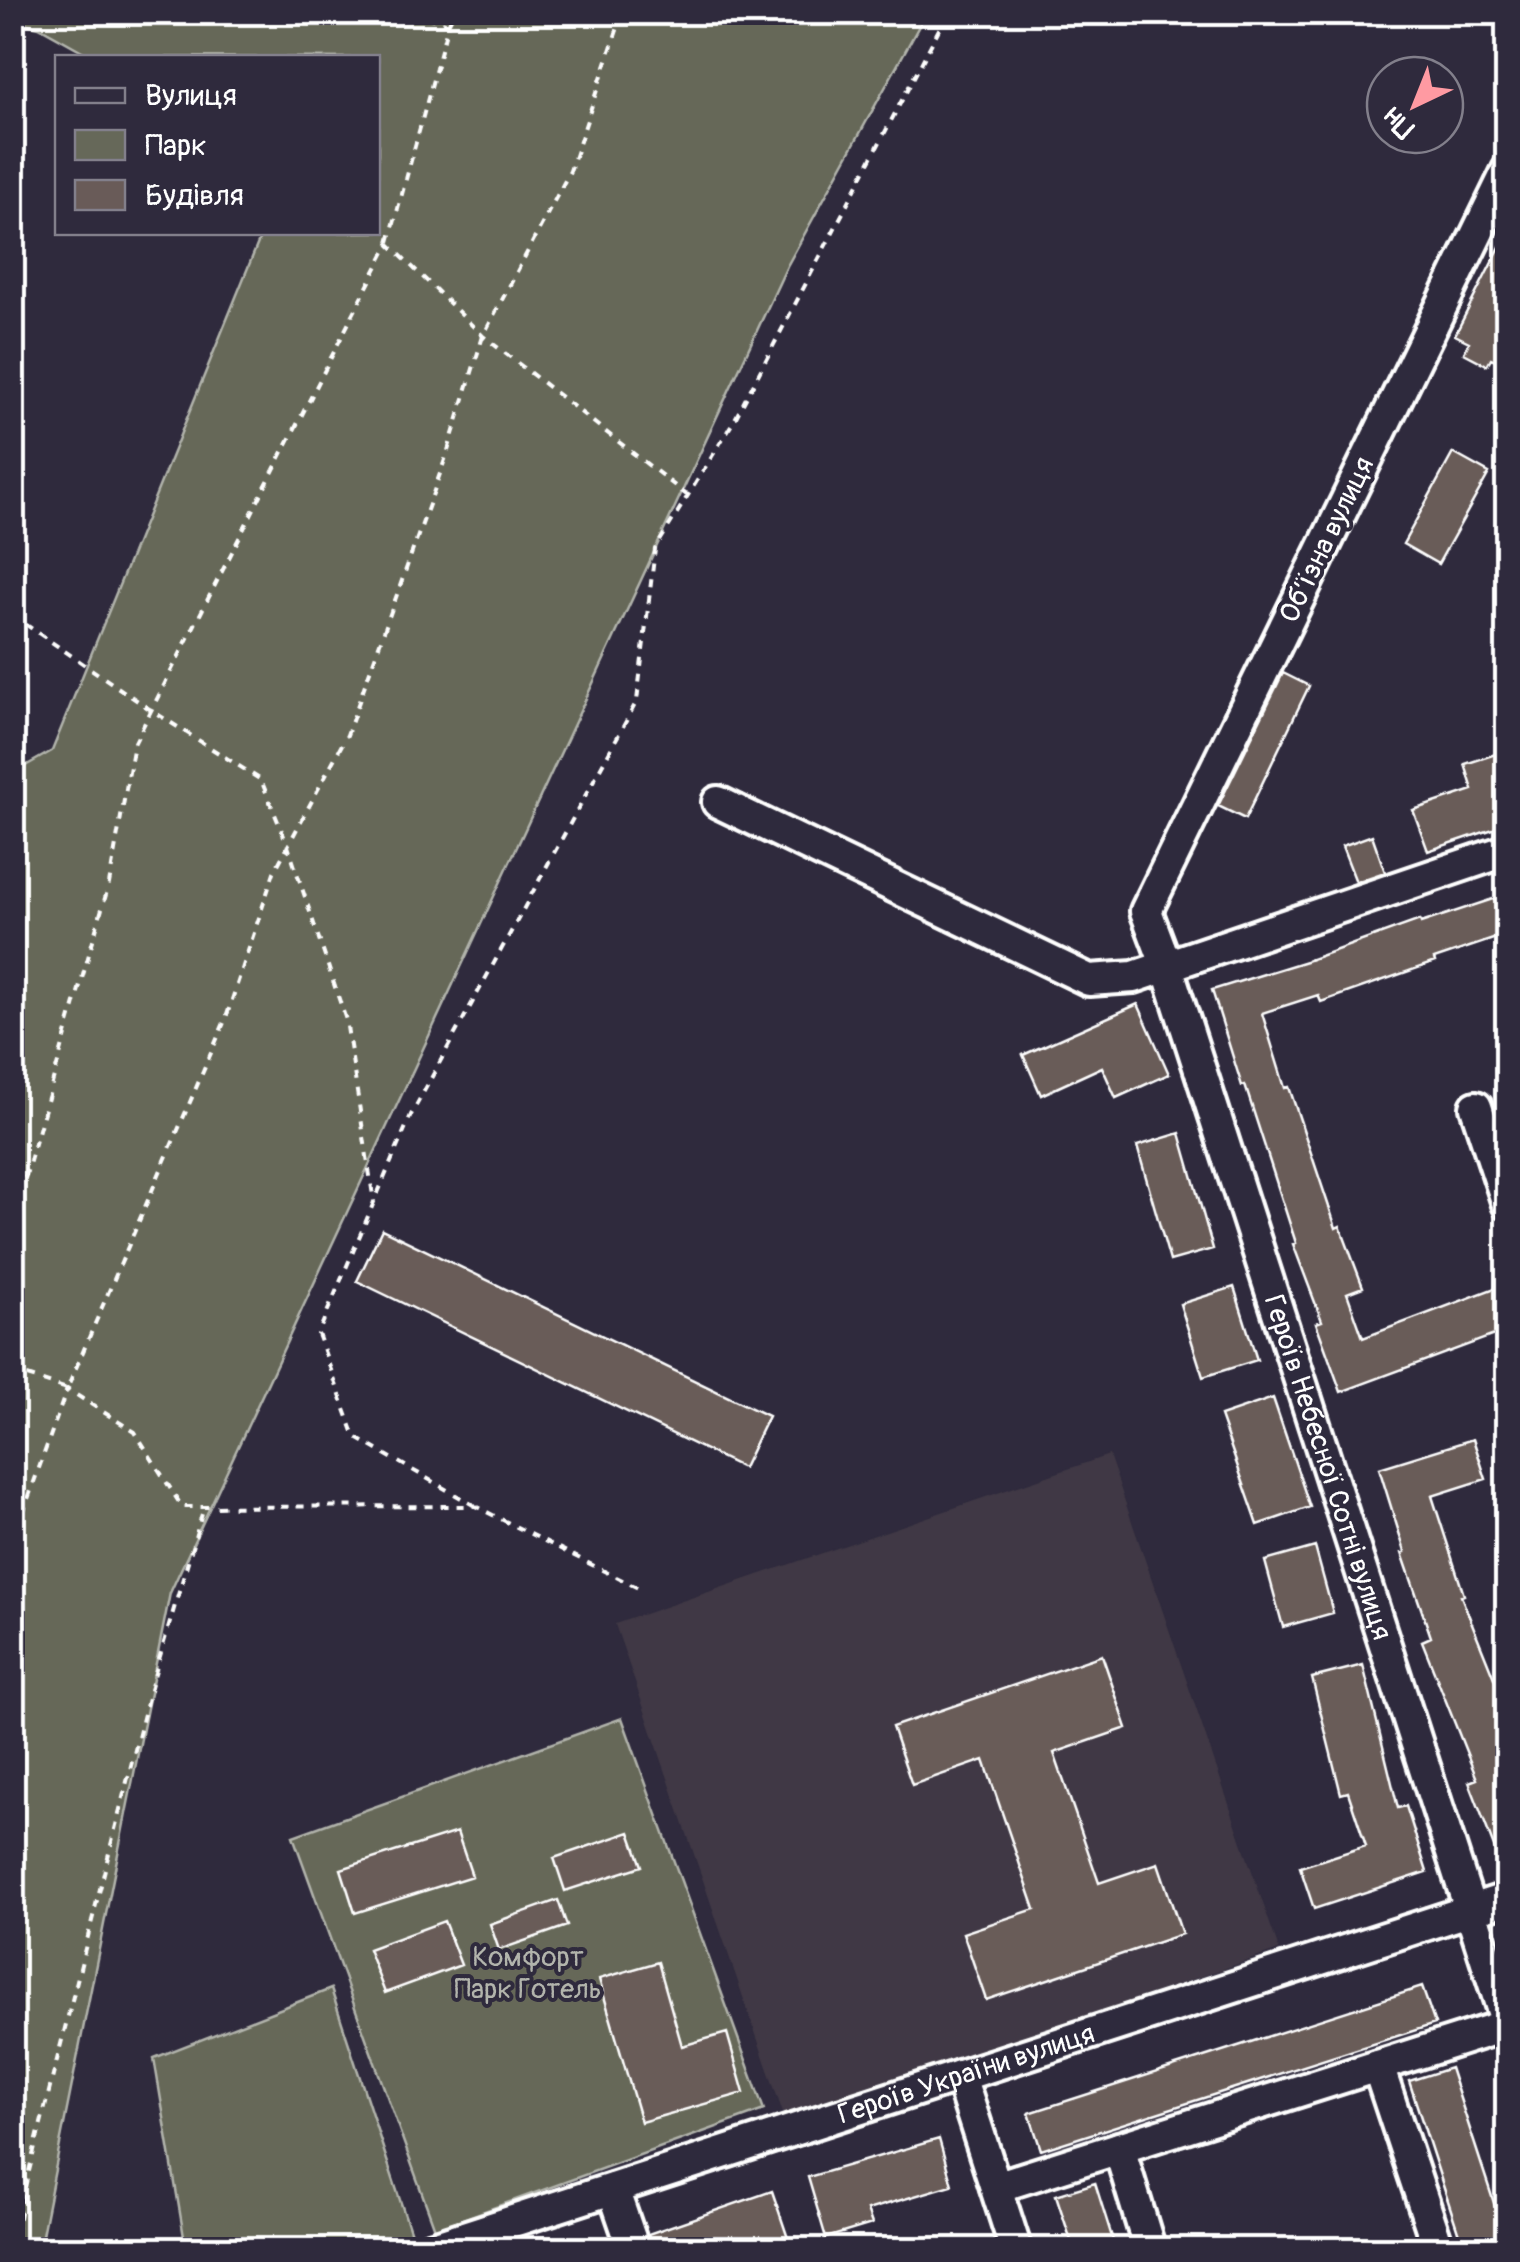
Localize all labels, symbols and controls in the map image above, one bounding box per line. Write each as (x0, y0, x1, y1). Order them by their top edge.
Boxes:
legend (55, 55, 380, 235)
north arrow (1365, 55, 1465, 155)
text: Вулиця (145, 77, 237, 114)
text: Пн (1376, 99, 1422, 145)
text: Парк (145, 127, 207, 164)
text: Будівля (145, 177, 244, 214)
street label: Об’їзна вулиця (1272, 451, 1382, 629)
street label: Героїв Небесної Сотні вулиця (1256, 1290, 1400, 1644)
park label: Комфорт Парк Готель (454, 1940, 602, 2007)
street label: Героїв України вулиця (833, 2016, 1099, 2132)

